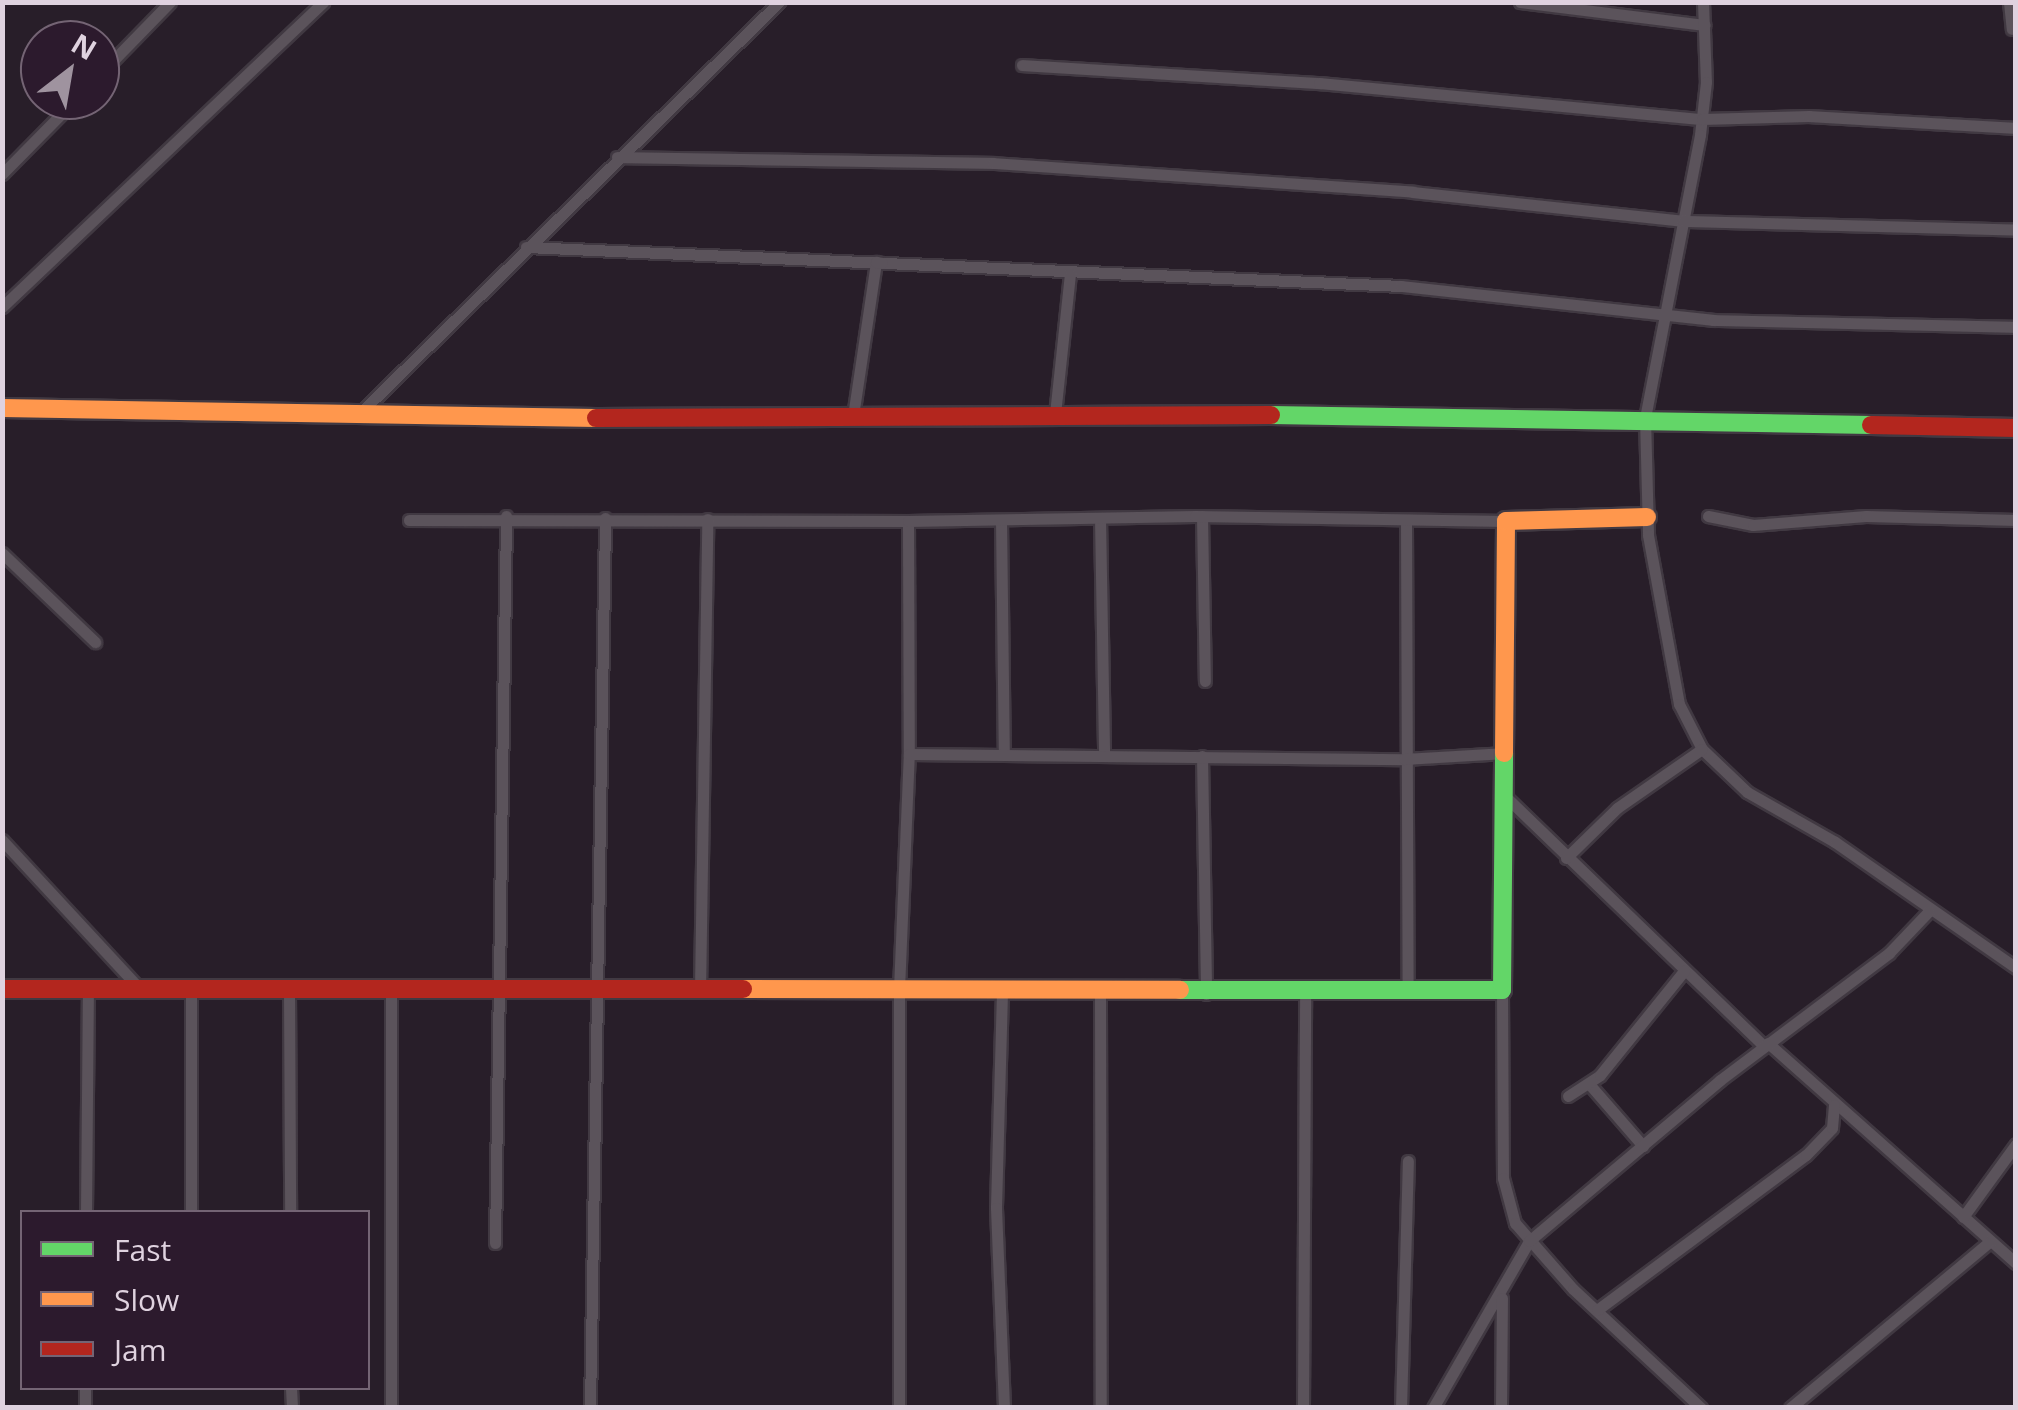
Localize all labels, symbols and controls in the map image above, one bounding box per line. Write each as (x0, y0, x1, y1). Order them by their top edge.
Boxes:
north arrow (20, 20, 120, 120)
text: N (65, 24, 104, 68)
legend (20, 1210, 370, 1390)
text: Fast (114, 1229, 171, 1270)
text: Slow (114, 1279, 179, 1320)
text: Jam (114, 1329, 167, 1370)

